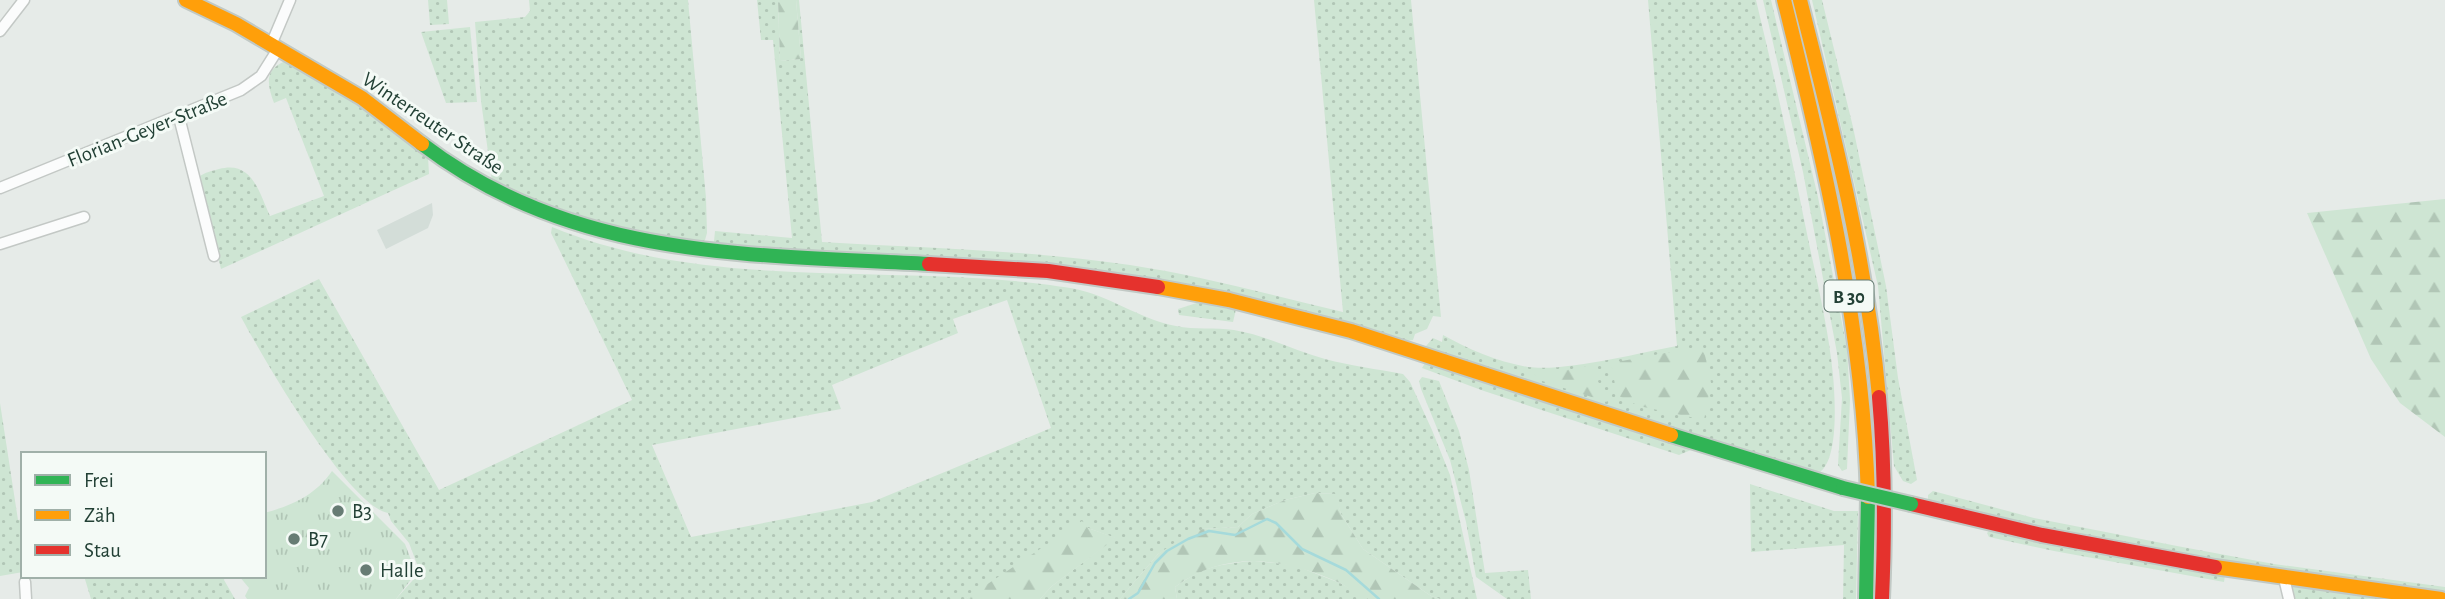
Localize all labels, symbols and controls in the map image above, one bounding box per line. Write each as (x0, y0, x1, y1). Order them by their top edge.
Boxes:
street label: Winterreuter Straße (358, 69, 507, 178)
street label: Florian-Geyer-Straße (64, 88, 230, 171)
road number: B 30 (1825, 280, 1874, 312)
legend (21, 452, 266, 578)
text: Frei (84, 470, 114, 491)
place label: B3 (352, 501, 372, 522)
marker: B3 (330, 503, 346, 519)
text: Zäh (84, 505, 116, 526)
place label: B7 (308, 529, 328, 550)
marker: B7 (286, 531, 302, 547)
text: Stau (84, 540, 121, 561)
place label: Halle (380, 560, 424, 581)
marker: Halle (358, 562, 374, 578)

